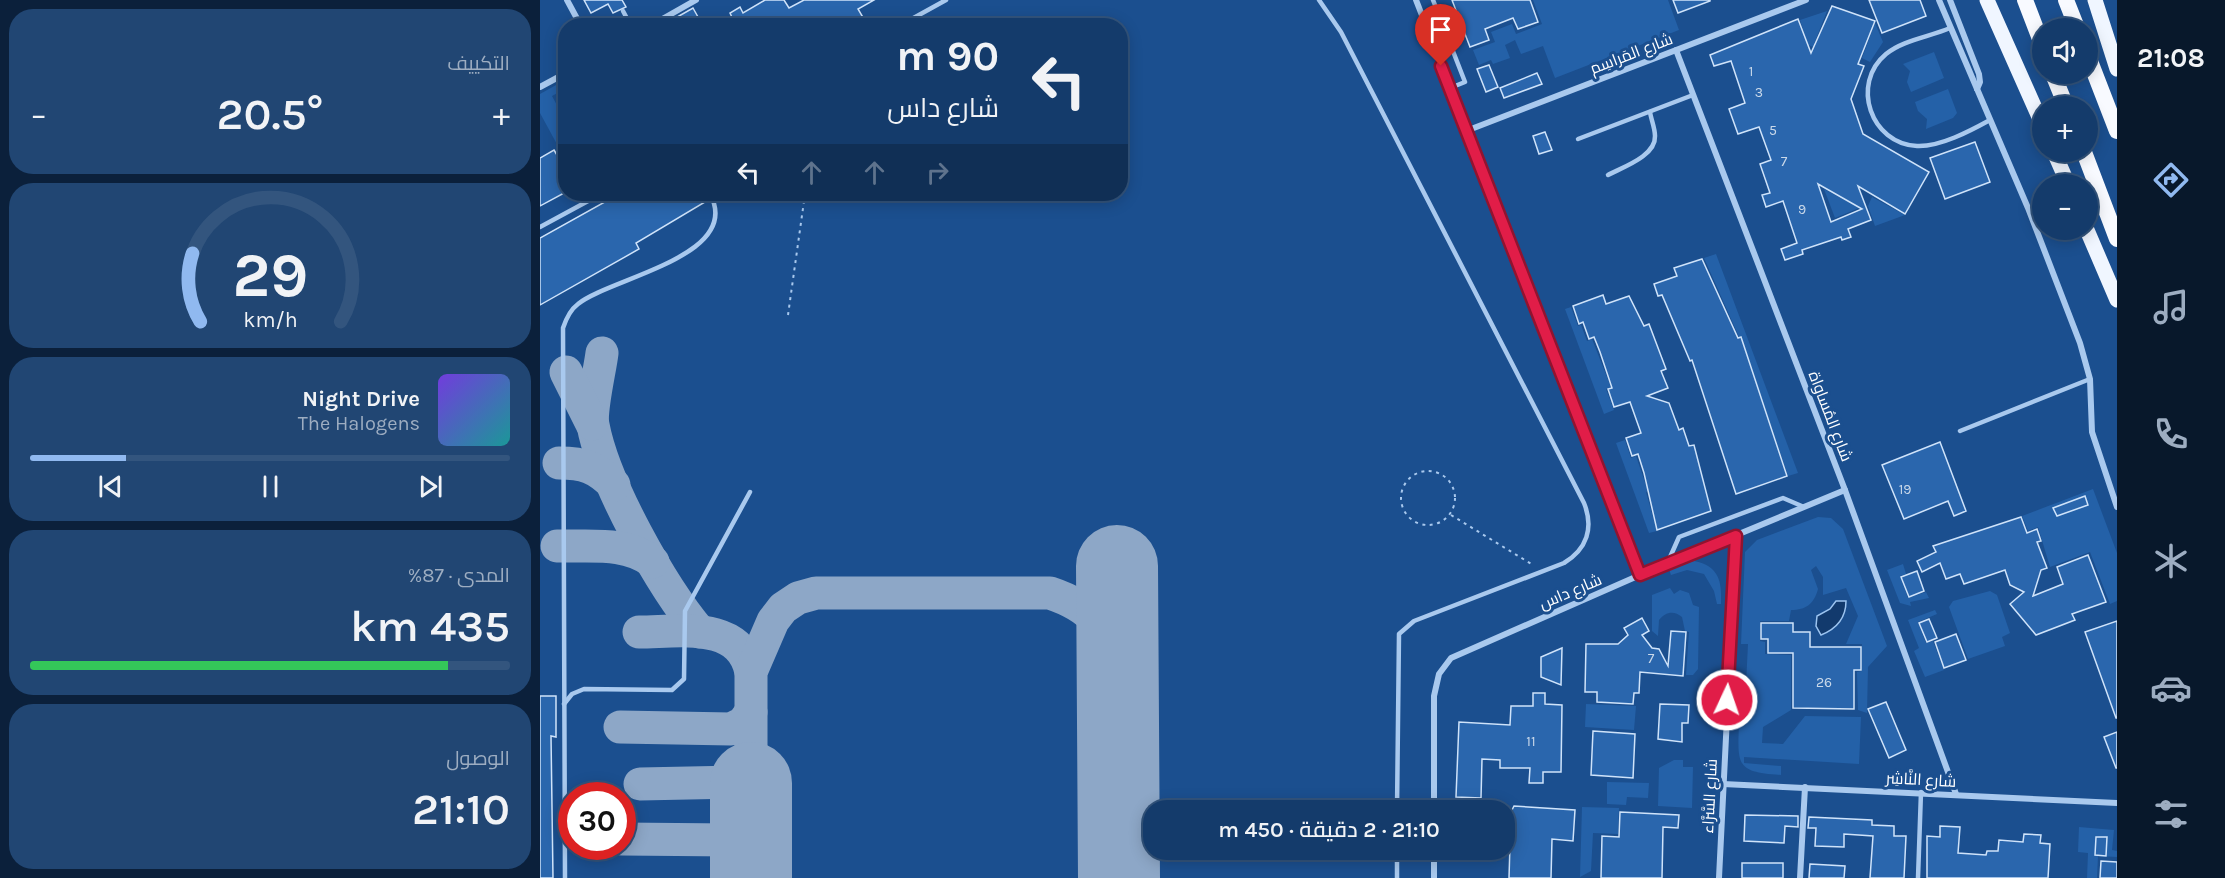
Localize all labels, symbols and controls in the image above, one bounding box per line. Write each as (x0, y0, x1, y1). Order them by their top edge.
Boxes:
pin (1415, 4, 1466, 66)
icon: arrive (1424, 13, 1457, 46)
map controls (2032, 18, 2098, 240)
button: sound (2032, 18, 2098, 84)
street label: شارع المَراسِم (1587, 29, 1676, 80)
text: 90 m (896, 31, 999, 81)
icon: left (1020, 42, 1098, 120)
text: 21:08 (2137, 42, 2205, 74)
text: التكييف (447, 52, 510, 75)
house number: 1 (1749, 63, 1753, 80)
house number: 3 (1755, 84, 1763, 101)
text: 20.5° (217, 88, 323, 140)
text: شارع داس (887, 92, 999, 124)
text: − (30, 95, 47, 133)
text: + (493, 95, 510, 133)
button: + (2032, 96, 2098, 162)
house number: 5 (1769, 122, 1777, 139)
house number: 7 (1781, 153, 1788, 170)
icon: left (732, 156, 765, 189)
icon: ahead (795, 156, 828, 189)
icon: ahead (858, 156, 891, 189)
icon: right (921, 156, 954, 189)
icon: directions (2150, 159, 2192, 201)
button: − (2032, 174, 2098, 240)
house number: 9 (1798, 201, 1806, 218)
text: 29 (232, 239, 308, 312)
icon: music (2150, 286, 2192, 328)
text: km/h (243, 308, 297, 333)
street label: شارع المُساواة (1803, 368, 1856, 465)
text: Night Drive (302, 386, 420, 412)
text: The Halogens (298, 412, 420, 435)
icon: phone (2150, 413, 2192, 455)
icon: previous (94, 470, 127, 503)
icon: pause (254, 470, 287, 503)
icon: next (414, 470, 447, 503)
house number: 19 (1899, 481, 1911, 498)
icon: climate (2150, 540, 2192, 582)
text: المدى · 87% (408, 564, 510, 587)
street label: شارع داس (1536, 570, 1605, 615)
text: 435 km (350, 600, 510, 652)
house number: 7 (1648, 650, 1655, 667)
icon: car (2150, 667, 2192, 709)
position arrow (1695, 668, 1759, 732)
house number: 26 (1816, 674, 1832, 691)
house number: 11 (1526, 733, 1536, 750)
text: الوصول (446, 747, 510, 770)
street label: شارع السَّرَّاء (1698, 758, 1723, 834)
street label: شارع النَّاشِر (1884, 767, 1957, 793)
speed limit sign: 30 (558, 782, 636, 860)
text: 21:10 (412, 783, 510, 835)
icon: filters (2150, 793, 2192, 835)
text: 21:10 · 2 دقيقة · 450 m (1218, 817, 1440, 843)

